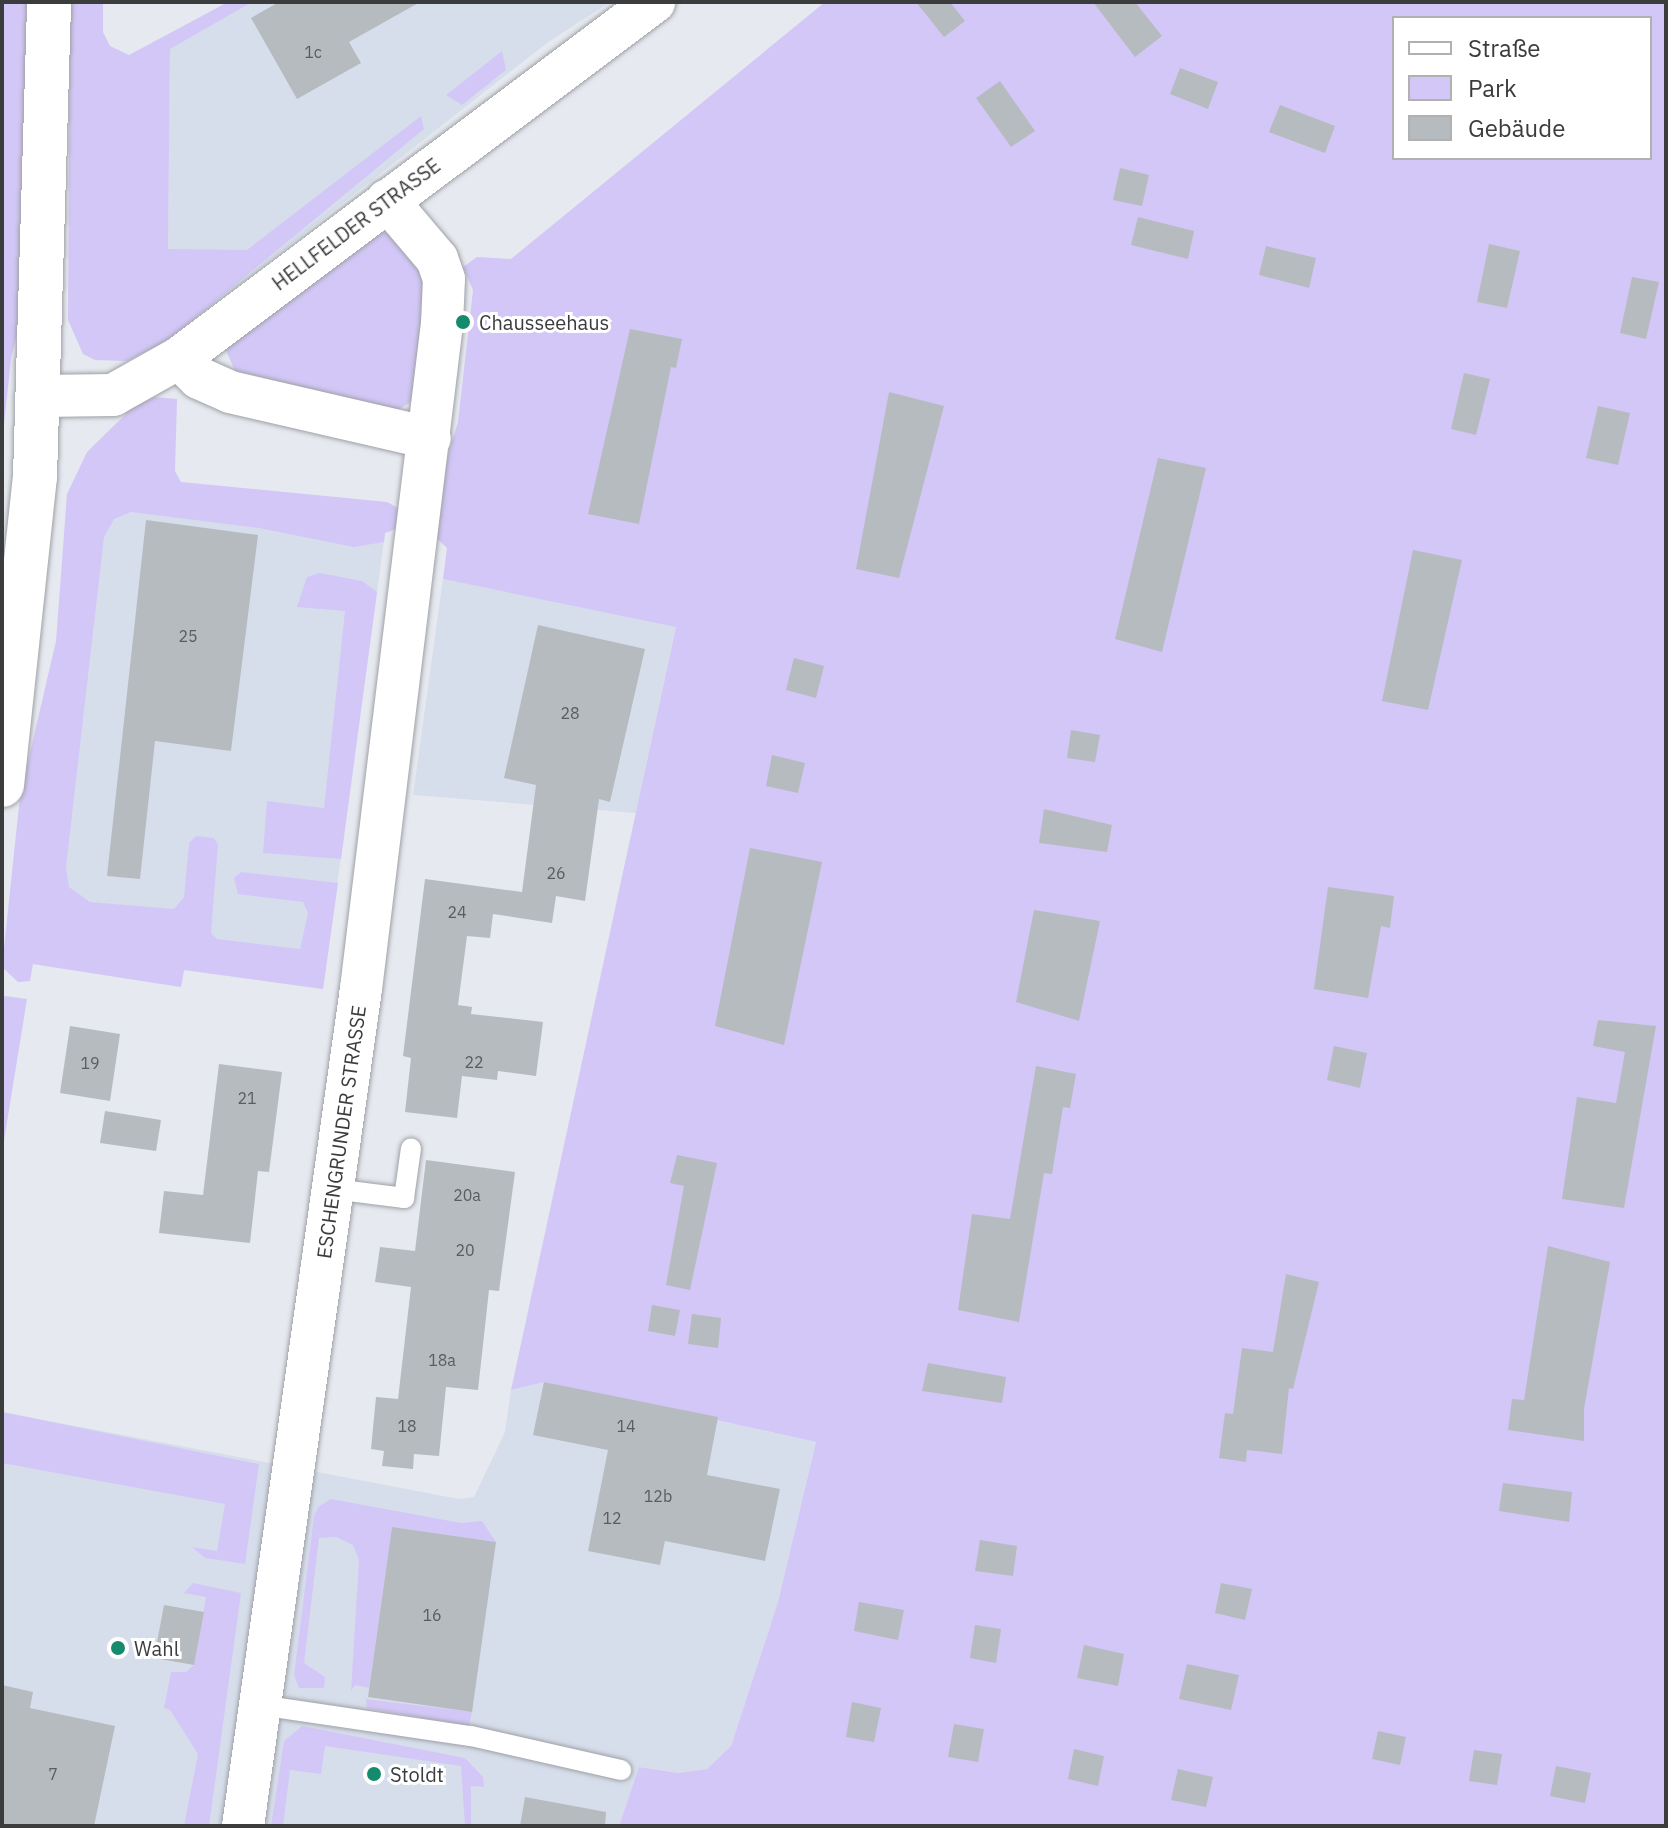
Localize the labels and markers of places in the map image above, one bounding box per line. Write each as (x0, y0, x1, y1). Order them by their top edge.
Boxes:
place label: Chausseehaus (479, 310, 609, 334)
marker: Chausseehaus (454, 313, 472, 331)
place label: Wahl (134, 1636, 179, 1660)
marker: Wahl (109, 1639, 127, 1657)
place label: Stoldt (390, 1762, 444, 1786)
marker: Stoldt (365, 1765, 383, 1783)

